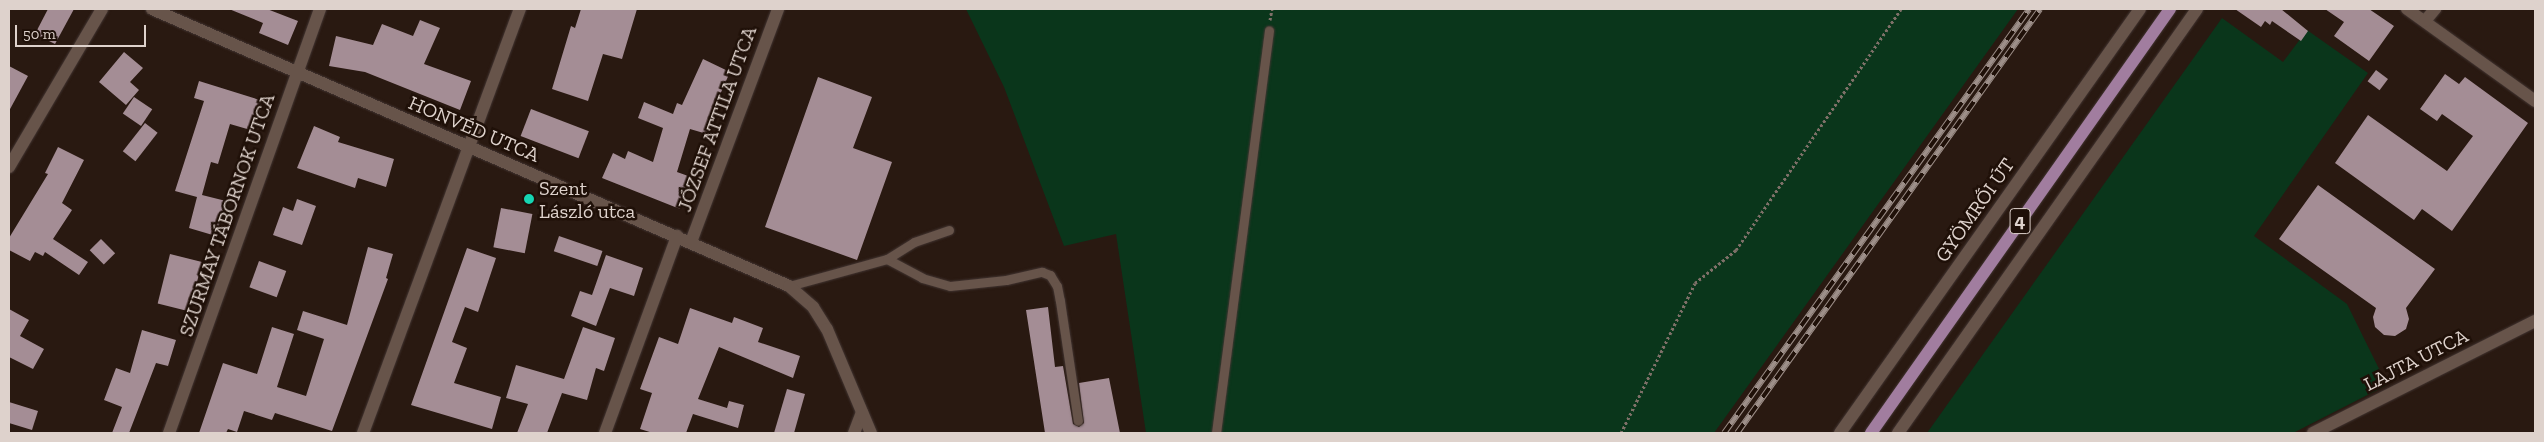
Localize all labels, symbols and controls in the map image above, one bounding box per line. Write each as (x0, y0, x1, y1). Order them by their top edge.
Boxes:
scale bar (18, 15, 149, 47)
street label: JÓZSEF ATTILA UTCA (672, 22, 762, 216)
text: 50 m (23, 25, 56, 43)
street label: SZURMAY TÁBORNOK UTCA (174, 90, 280, 340)
street label: HONVÉD UTCA (405, 91, 543, 167)
street label: GYÖMRŐI ÚT (1930, 153, 2020, 267)
place label: Szent László utca (539, 176, 635, 223)
marker: Szent László utca (523, 193, 535, 205)
road number: 4 (2009, 205, 2031, 238)
street label: LAJTA UTCA (2360, 323, 2472, 397)

